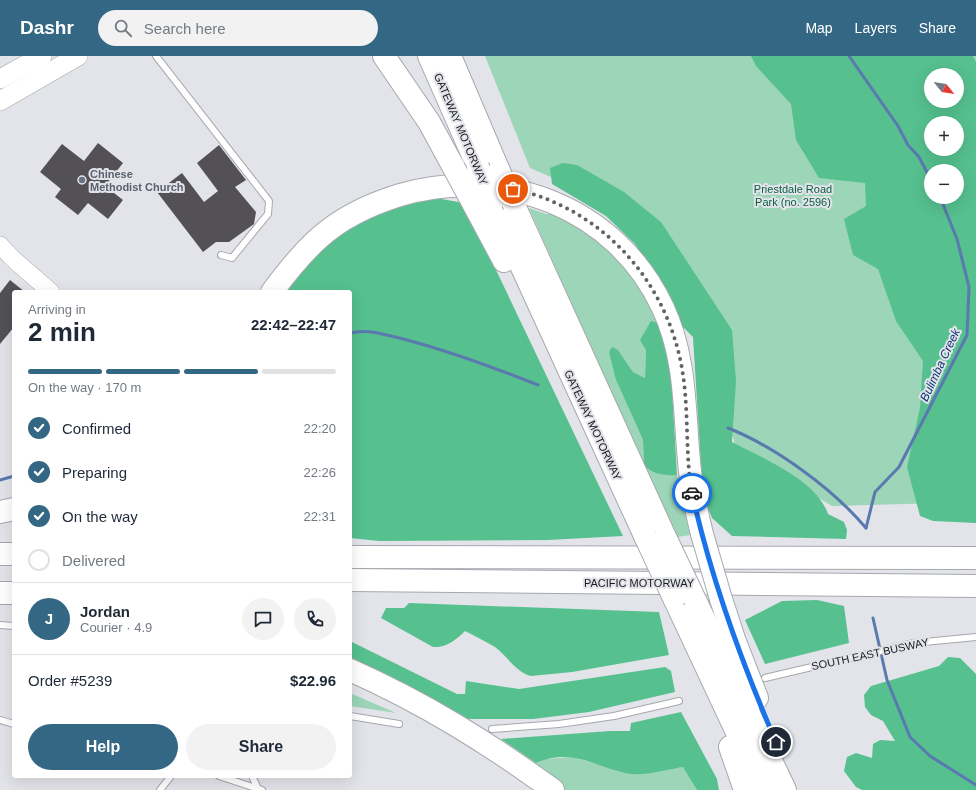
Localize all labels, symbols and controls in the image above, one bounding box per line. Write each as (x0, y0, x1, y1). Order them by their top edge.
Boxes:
search box (98, 10, 378, 46)
text: Dashr (20, 17, 74, 38)
icon: search (112, 17, 134, 39)
text: Search here (144, 20, 226, 37)
text: Map (805, 20, 833, 36)
text: Layers (855, 20, 897, 36)
text: Share (919, 20, 956, 36)
north arrow (924, 68, 964, 108)
map controls (924, 68, 964, 204)
street label: GATEWAY MOTORWAY (432, 71, 490, 187)
button: + (924, 116, 964, 156)
button: − (924, 164, 964, 204)
place label: Chinese Methodist Church (90, 168, 184, 193)
pin (496, 172, 530, 206)
marker: Chinese Methodist Church (77, 175, 87, 185)
icon: bag (502, 178, 524, 200)
park label: Priestdale Road Park (no. 2596) (754, 183, 832, 208)
text: Arriving in (28, 302, 86, 317)
text: 22:42–22:47 (251, 316, 336, 333)
text: 2 min (28, 317, 96, 347)
water label: Bulimba Creek (917, 325, 963, 404)
street label: GATEWAY MOTORWAY (562, 368, 624, 483)
text: On the way · 170 m (28, 380, 141, 395)
icon: check (28, 417, 50, 439)
text: Confirmed (62, 420, 131, 437)
text: 22:20 (303, 421, 336, 436)
icon: check (28, 461, 50, 483)
text: Preparing (62, 464, 127, 481)
text: 22:26 (303, 465, 336, 480)
courier (672, 473, 712, 513)
icon: car (681, 482, 703, 504)
icon: check (28, 505, 50, 527)
text: On the way (62, 508, 138, 525)
text: 22:31 (303, 509, 336, 524)
text: Delivered (62, 552, 125, 569)
street label: PACIFIC MOTORWAY (584, 577, 695, 589)
button: chat (242, 598, 284, 640)
button: phone (294, 598, 336, 640)
text: Jordan (80, 603, 130, 620)
text: J (45, 610, 53, 627)
text: Courier · 4.9 (80, 620, 152, 635)
street label: SOUTH EAST BUSWAY (810, 636, 930, 672)
text: Order #5239 (28, 672, 112, 689)
text: $22.96 (290, 672, 336, 689)
button: Help (28, 724, 178, 770)
button: Share (186, 724, 336, 770)
pin (759, 725, 793, 759)
icon: home (765, 731, 787, 753)

